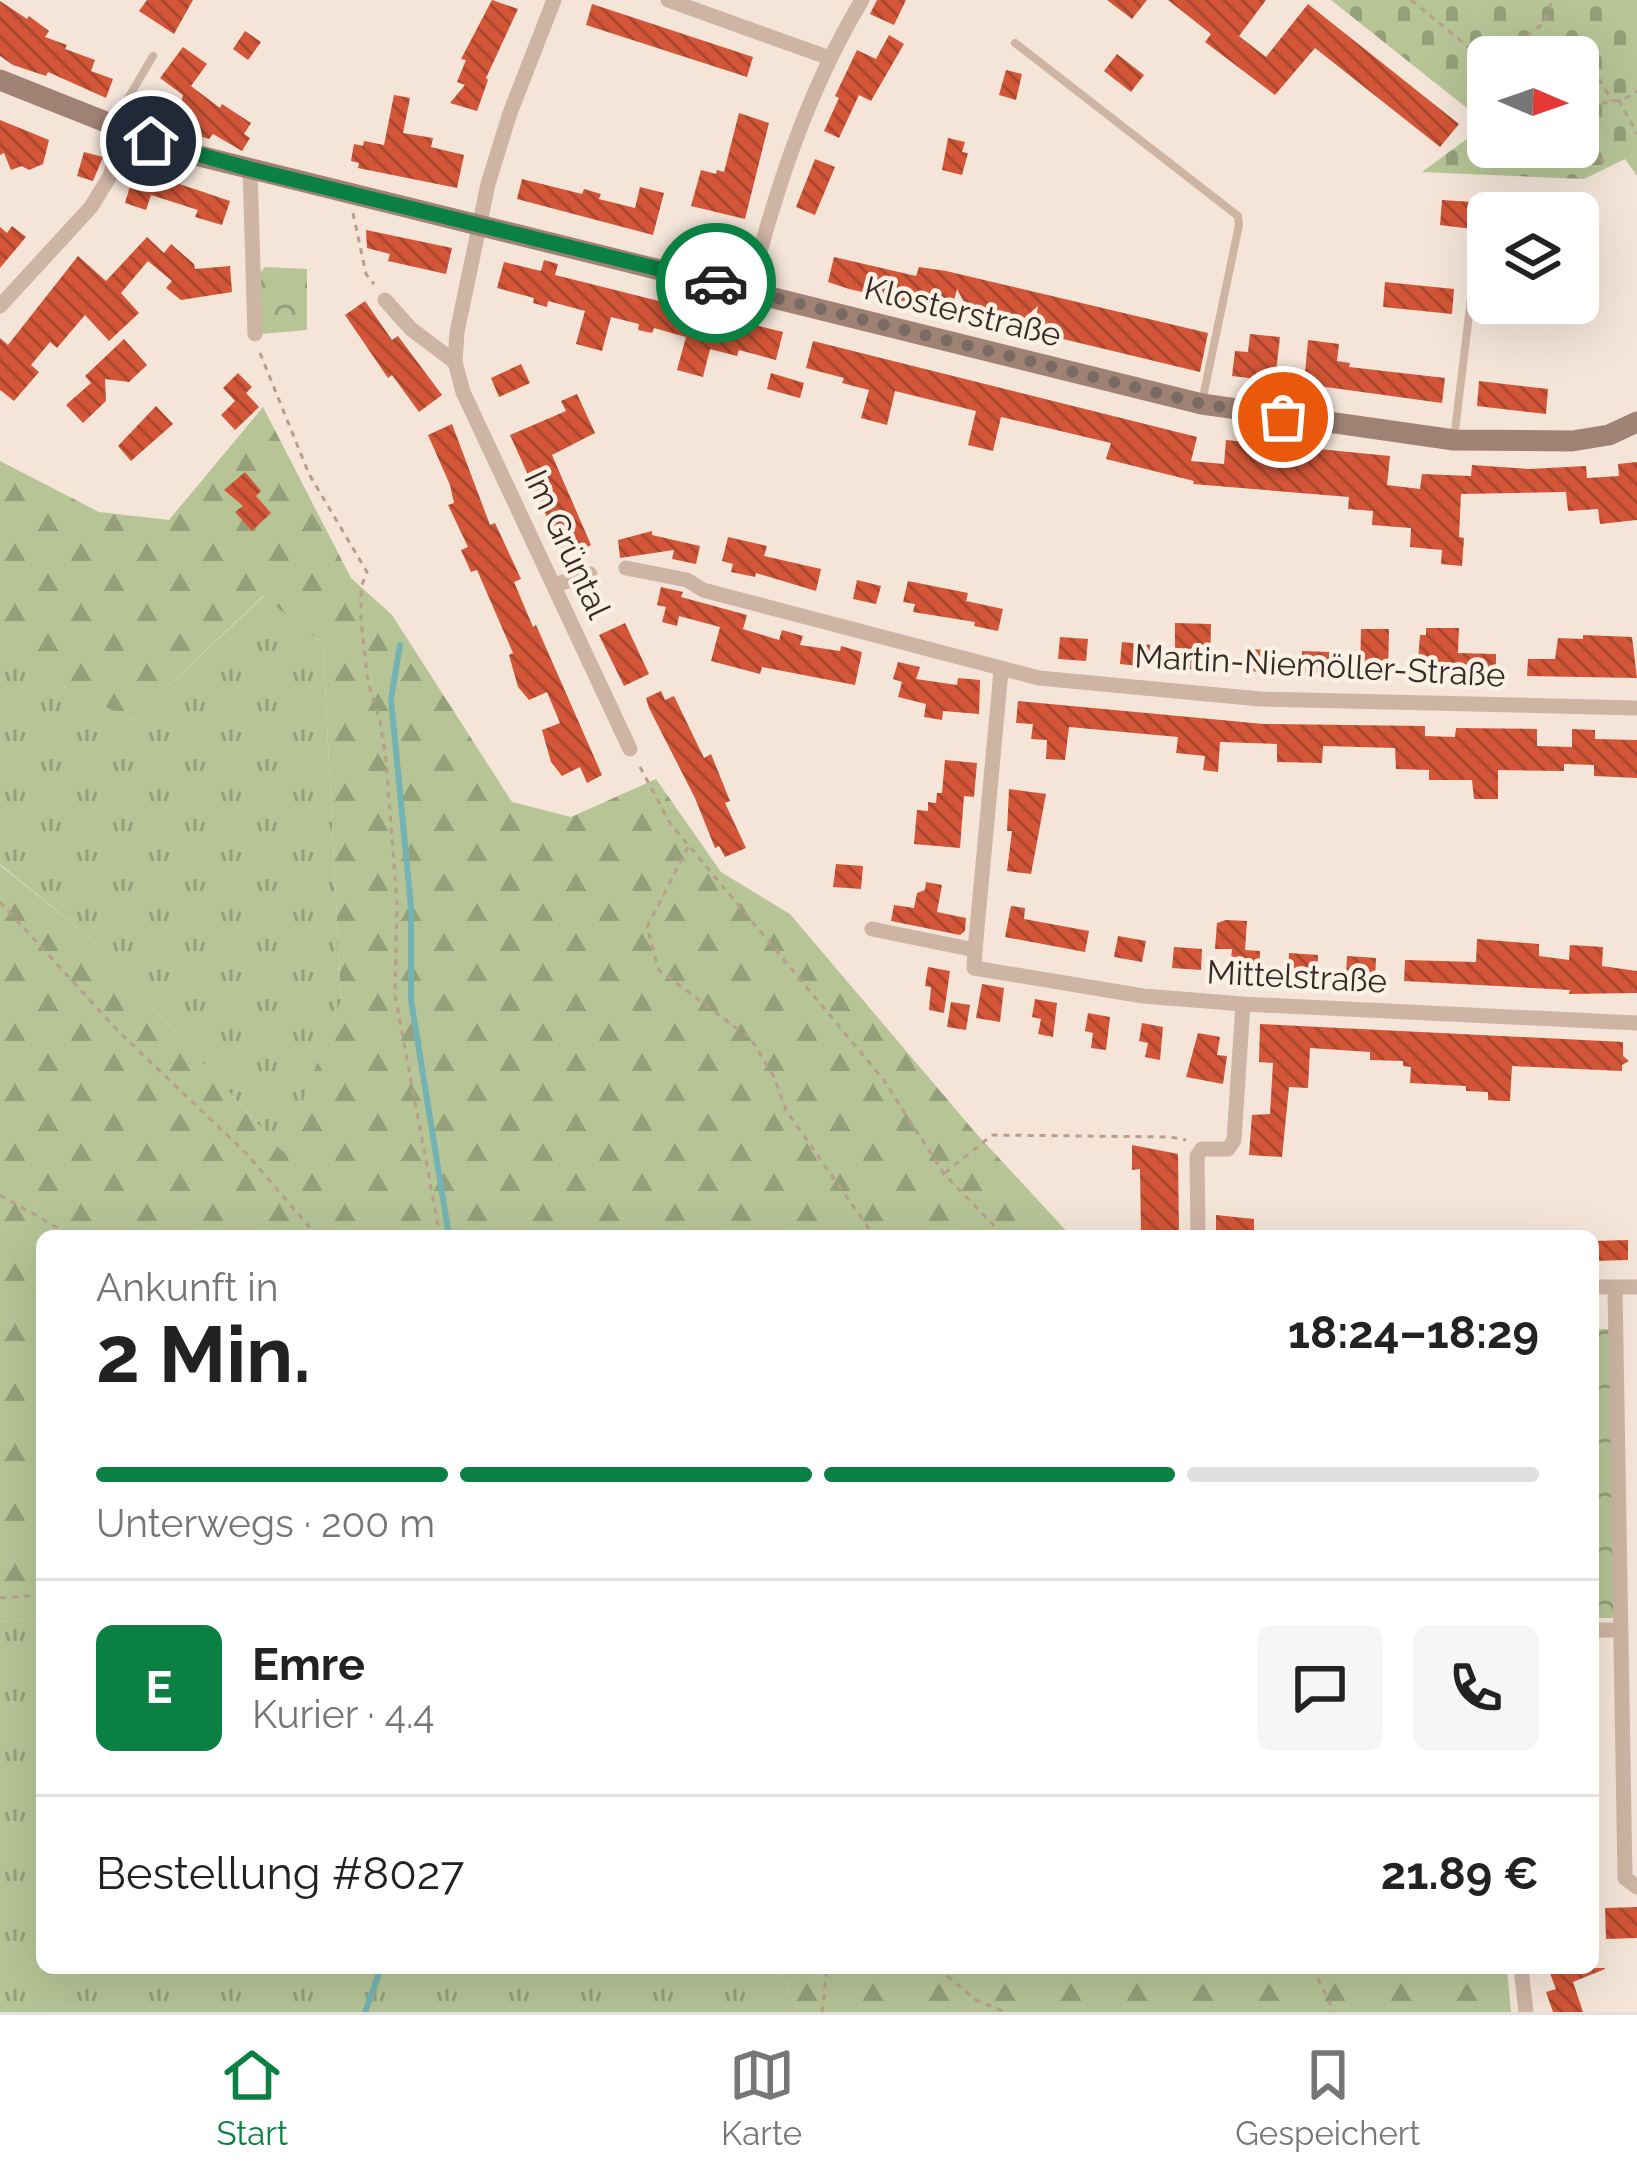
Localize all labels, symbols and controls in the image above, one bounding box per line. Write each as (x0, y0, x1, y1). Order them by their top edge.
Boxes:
north arrow (1467, 36, 1599, 168)
map controls (1467, 36, 1599, 324)
pin (100, 90, 202, 192)
icon: home (118, 108, 184, 174)
button: layers (1467, 192, 1599, 324)
courier (656, 223, 776, 343)
icon: car (683, 250, 749, 316)
street label: Klosterstraße (860, 268, 1065, 355)
pin (1232, 366, 1334, 468)
icon: bag (1250, 384, 1316, 450)
street label: Im Grüntal (516, 464, 619, 625)
street label: Martin-Niemöller-Straße (1134, 636, 1506, 695)
street label: Mittelstraße (1206, 952, 1388, 1001)
text: Ankunft in (96, 1264, 279, 1310)
text: 18:24–18:29 (1288, 1306, 1539, 1359)
text: 2 Min. (96, 1309, 311, 1400)
text: Unterwegs · 200 m (96, 1500, 435, 1546)
button: chat (1257, 1625, 1383, 1751)
button: phone (1413, 1625, 1539, 1751)
text: Emre (252, 1638, 365, 1691)
text: E (145, 1661, 173, 1714)
text: Kurier · 4.4 (252, 1691, 435, 1737)
text: Bestellung #8027 (96, 1847, 464, 1900)
text: 21.89 € (1381, 1847, 1539, 1900)
tab: Start (217, 2042, 288, 2153)
tab: Karte (721, 2042, 802, 2153)
tab: Gespeichert (1235, 2042, 1420, 2153)

